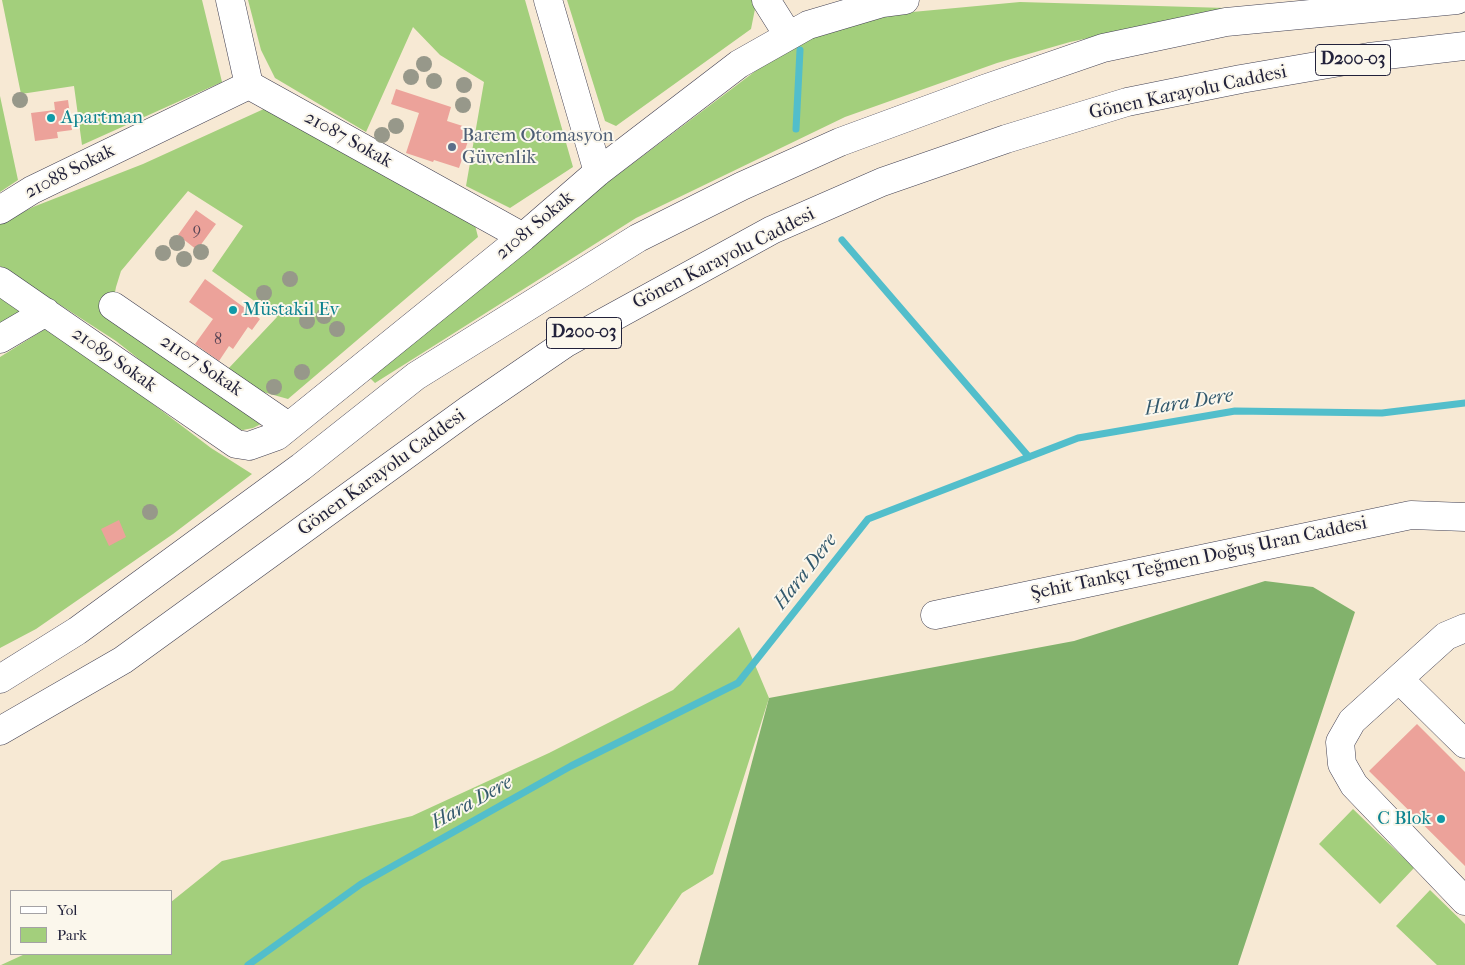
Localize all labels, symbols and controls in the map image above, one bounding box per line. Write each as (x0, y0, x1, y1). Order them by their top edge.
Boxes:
road number: D200-03 (1316, 44, 1390, 76)
street label: Gönen Karayolu Caddesi (1087, 61, 1289, 125)
street label: 21087 Sokak (300, 106, 396, 174)
place label: Apartman (61, 107, 143, 129)
marker: Apartman (45, 112, 57, 124)
place label: Barem Otomasyon Güvenlik (462, 125, 614, 169)
street label: 21088 Sokak (21, 140, 119, 204)
marker: Barem Otomasyon Güvenlik (446, 141, 458, 153)
street label: 21081 Sokak (491, 187, 579, 265)
street label: Gönen Karayolu Caddesi (629, 203, 819, 315)
house number: 9 (193, 220, 201, 240)
place label: Müstakil Ev (243, 299, 339, 321)
marker: Müstakil Ev (227, 304, 239, 316)
road number: D200-03 (546, 317, 622, 348)
street label: 21089 Sokak (67, 323, 161, 397)
street label: 21107 Sokak (155, 330, 247, 402)
house number: 8 (214, 330, 222, 350)
water label: Hara Dere (1143, 384, 1235, 422)
street label: Gönen Karayolu Caddesi (294, 405, 470, 541)
street label: Şehit Tankçı Teğmen Doğuş Uran Caddesi (1029, 512, 1369, 606)
water label: Hara Dere (769, 530, 843, 614)
water label: Hara Dere (427, 771, 517, 835)
place label: C Blok (1377, 808, 1431, 830)
marker: C Blok (1435, 813, 1447, 825)
legend (10, 890, 172, 955)
text: Yol (57, 901, 77, 919)
text: Park (57, 926, 87, 944)

